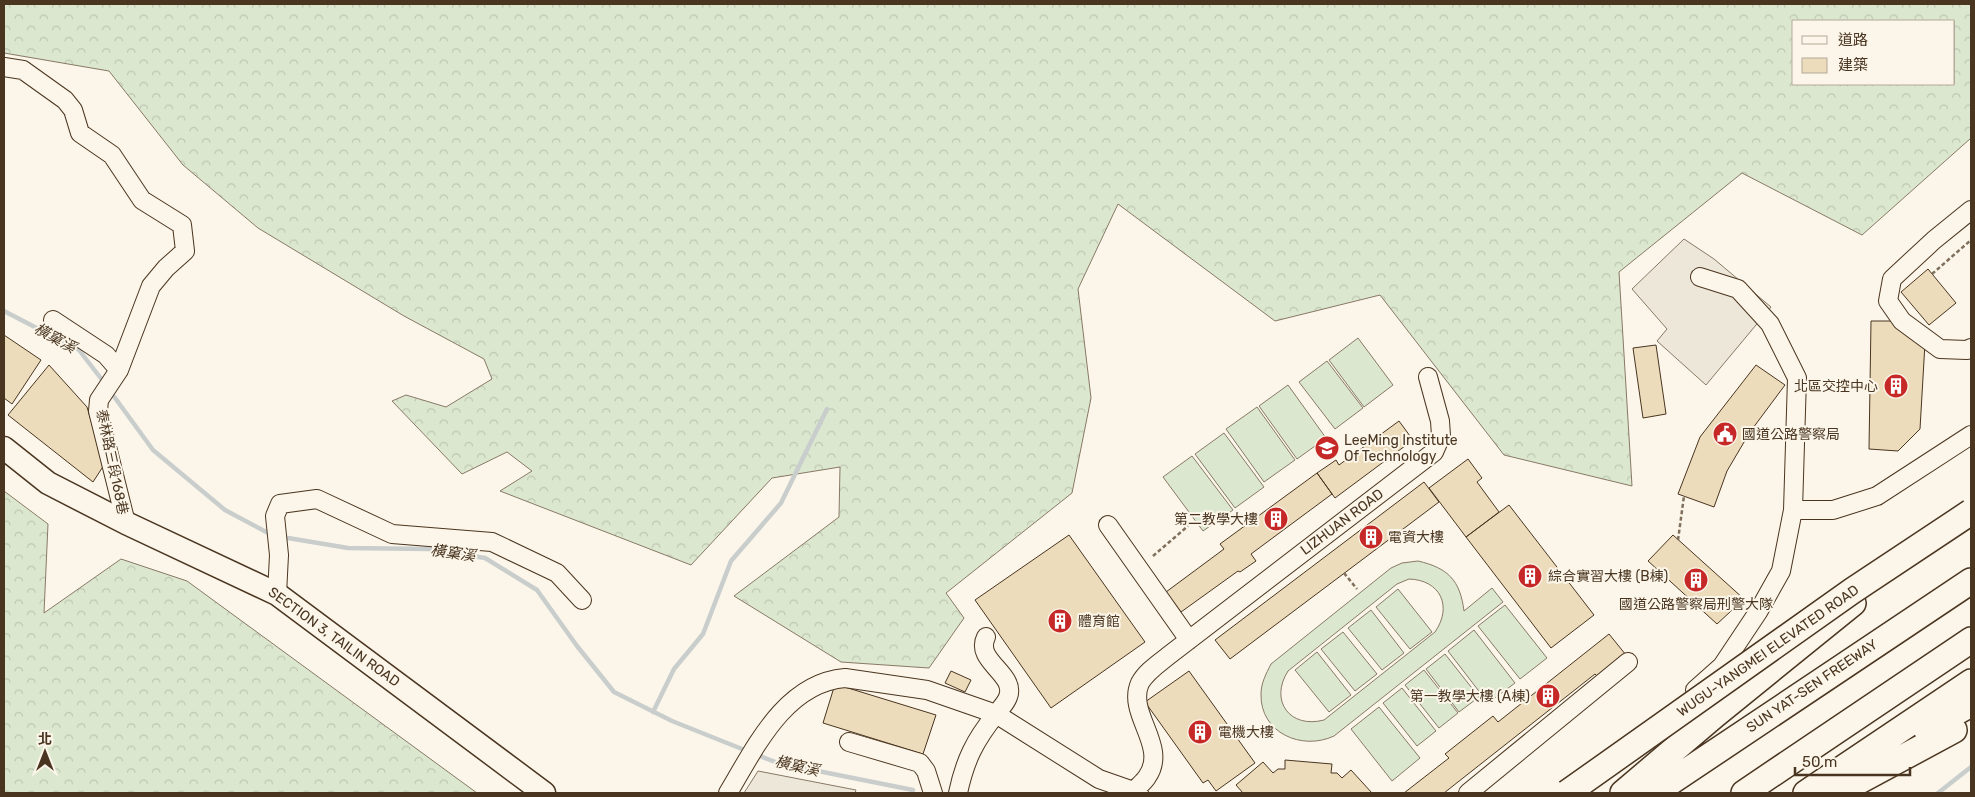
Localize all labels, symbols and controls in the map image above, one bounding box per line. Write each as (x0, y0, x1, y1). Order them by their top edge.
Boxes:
legend (1792, 20, 1955, 85)
text: 道路 (1838, 31, 1868, 49)
text: 建築 (1838, 56, 1868, 74)
water label: 橫窠溪 (31, 319, 81, 358)
building icon: 北區交控中心 (1883, 373, 1909, 399)
place label: 北區交控中心 (1794, 378, 1878, 395)
street label: 泰林路三段168巷 (93, 408, 131, 516)
public building icon: 國道公路警察局 (1712, 421, 1738, 447)
place label: 國道公路警察局 (1742, 426, 1840, 443)
place label: LeeMing Institute Of Technology (1344, 432, 1458, 465)
school or university icon: LeeMing Institute Of Technology (1314, 435, 1340, 461)
street label: LIZHUAN ROAD (1297, 485, 1387, 559)
building icon: 第二教學大樓 (1263, 506, 1289, 532)
place label: 第二教學大樓 (1174, 511, 1258, 528)
building icon: 電資大樓 (1358, 524, 1384, 550)
place label: 電資大樓 (1388, 529, 1444, 546)
water label: 橫窠溪 (429, 541, 479, 565)
building icon: 綜合實習大樓 (B棟) (1517, 563, 1543, 589)
building icon: 國道公路警察局刑警大隊 (1683, 567, 1709, 593)
place label: 綜合實習大樓 (B棟) (1548, 568, 1668, 585)
street label: WUGU-YANGMEI ELEVATED ROAD (1674, 581, 1862, 721)
street label: SECTION 3, TAILIN ROAD (265, 584, 403, 690)
place label: 國道公路警察局刑警大隊 (1619, 596, 1773, 613)
building icon: 體育館 (1047, 608, 1073, 634)
place label: 體育館 (1078, 613, 1120, 630)
street label: SUN YAT-SEN FREEWAY (1743, 636, 1881, 736)
building icon: 第一教學大樓 (A棟) (1535, 683, 1561, 709)
place label: 第一教學大樓 (A棟) (1410, 688, 1530, 705)
building icon: 電機大樓 (1187, 719, 1213, 745)
place label: 電機大樓 (1218, 724, 1274, 741)
north arrow (20, 727, 70, 777)
text: 北 (38, 731, 52, 748)
scale bar (1795, 744, 1910, 776)
water label: 橫窠溪 (773, 752, 823, 780)
text: 50 m (1802, 753, 1837, 771)

